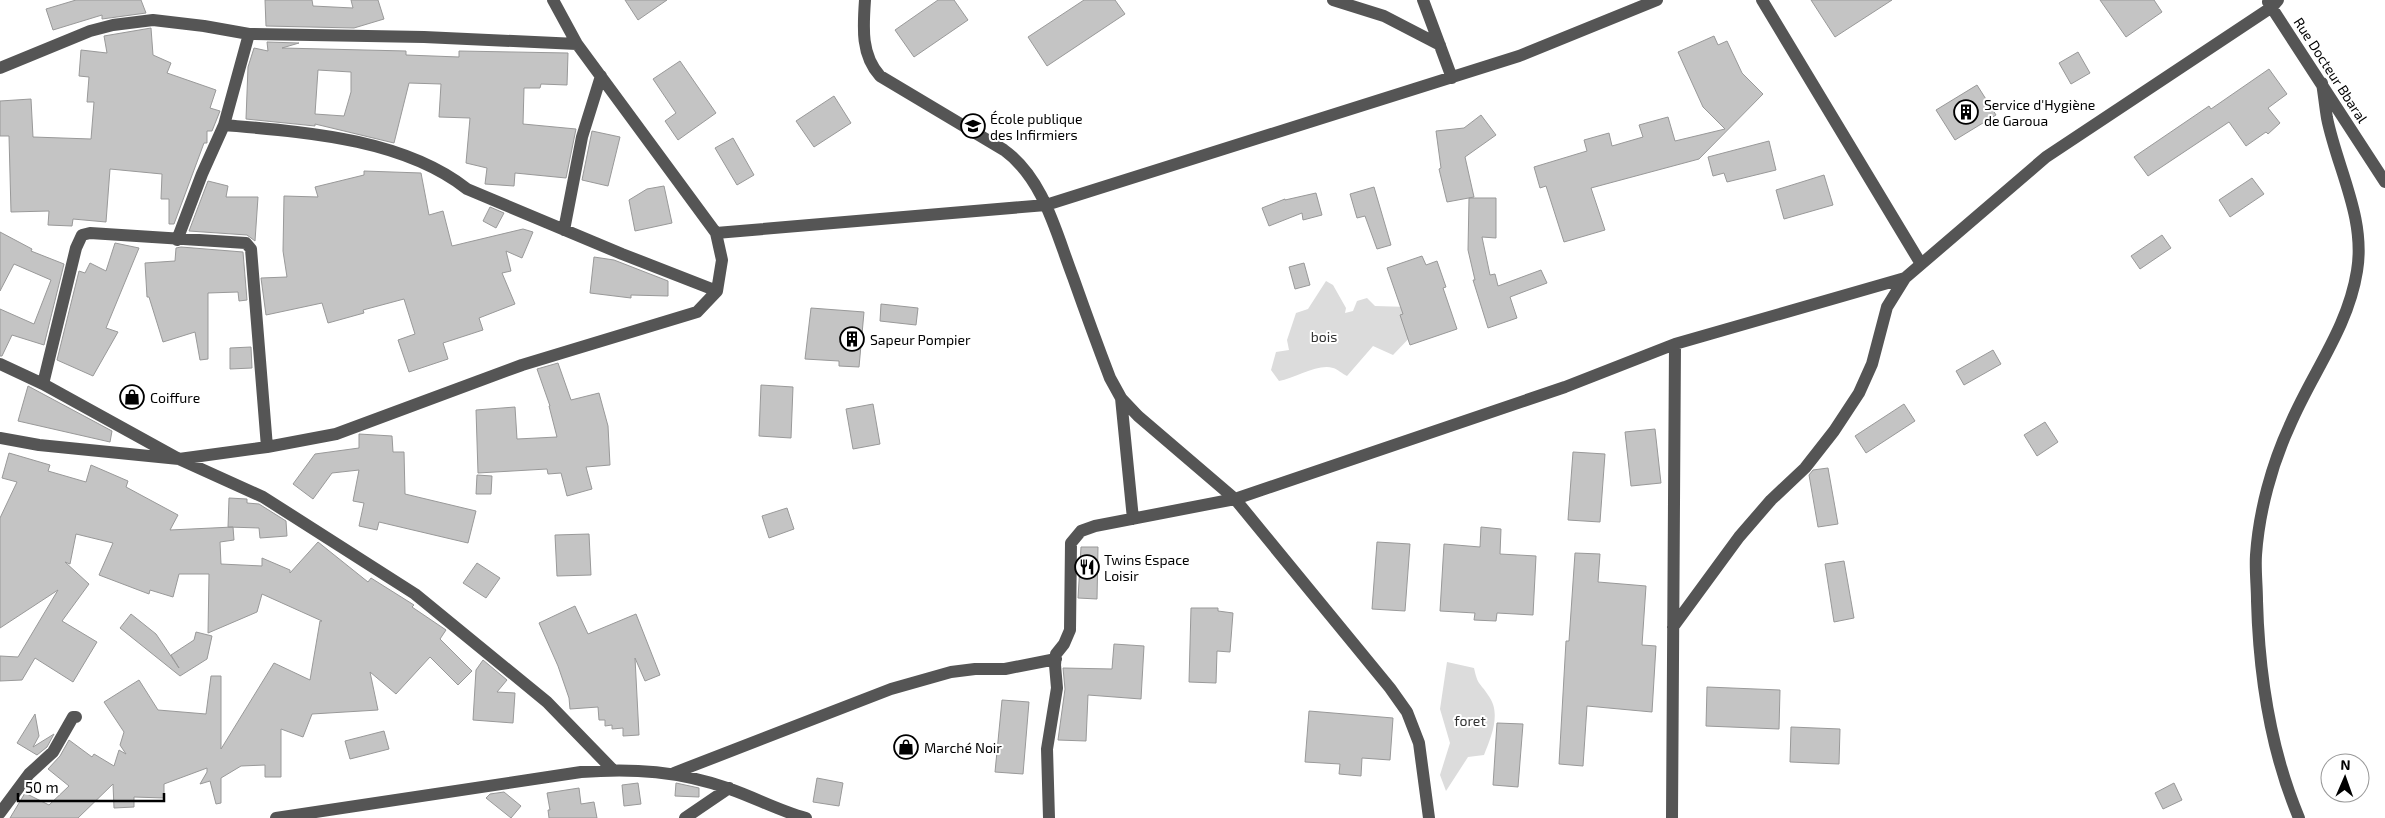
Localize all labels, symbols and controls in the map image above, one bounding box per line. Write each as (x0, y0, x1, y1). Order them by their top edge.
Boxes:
street label: Rue Docteur Bbaral (2291, 14, 2372, 127)
place label: Service d'Hygiène de Garoua (1984, 96, 2095, 129)
building icon: Service d'Hygiène de Garoua (1953, 99, 1979, 125)
place label: École publique des Infirmiers (990, 110, 1083, 143)
school or university icon: École publique des Infirmiers (960, 113, 986, 139)
building icon: Sapeur Pompier (839, 326, 865, 352)
park label: bois (1311, 328, 1337, 345)
place label: Sapeur Pompier (870, 331, 971, 348)
shop icon: Coiffure (119, 384, 145, 410)
place label: Coiffure (150, 389, 200, 406)
place label: Twins Espace Loisir (1104, 551, 1190, 584)
restaurant icon: Twins Espace Loisir (1074, 554, 1100, 580)
park label: foret (1454, 712, 1486, 729)
shop icon: Marché Noir (893, 734, 919, 760)
place label: Marché Noir (924, 739, 1002, 756)
north arrow (2320, 753, 2370, 803)
text: N (2340, 756, 2351, 773)
scale bar (18, 770, 164, 802)
text: 50 m (25, 778, 59, 796)

